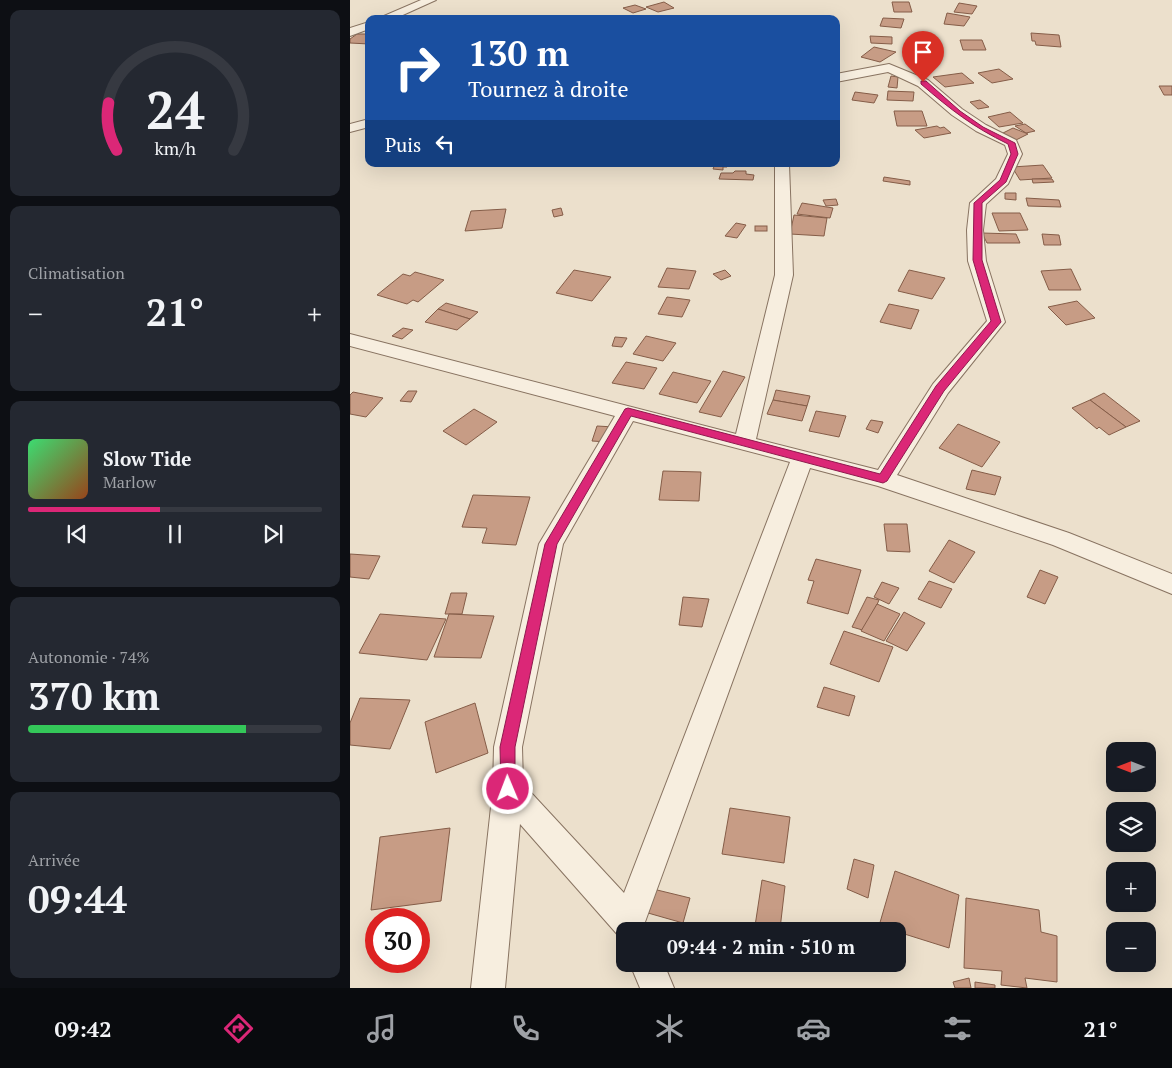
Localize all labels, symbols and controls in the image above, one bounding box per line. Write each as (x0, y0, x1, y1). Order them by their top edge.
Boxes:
text: 130 m (468, 30, 569, 76)
pin (902, 31, 944, 82)
icon: right (385, 35, 450, 100)
icon: arrive (909, 38, 937, 66)
text: Tournez à droite (468, 74, 629, 103)
text: 24 (146, 75, 205, 144)
icon: left (431, 130, 459, 158)
text: Puis (385, 132, 421, 157)
text: km/h (154, 136, 196, 160)
text: Climatisation (28, 262, 125, 284)
text: 21° (146, 287, 204, 337)
text: − (28, 295, 43, 332)
text: + (307, 295, 322, 332)
text: Slow Tide (103, 446, 192, 471)
text: Marlow (103, 471, 156, 493)
icon: previous (63, 520, 91, 548)
icon: pause (161, 520, 189, 548)
icon: next (259, 520, 287, 548)
text: Autonomie · 74% (28, 646, 150, 668)
text: 370 km (28, 671, 160, 721)
north arrow (1106, 742, 1156, 792)
map controls (1106, 742, 1156, 972)
position arrow (481, 762, 533, 814)
button: layers (1106, 802, 1156, 852)
text: Arrivée (28, 849, 80, 871)
button: + (1106, 862, 1156, 912)
text: 09:44 (28, 874, 127, 924)
speed limit sign: 30 (365, 908, 430, 973)
button: − (1106, 922, 1156, 972)
text: 09:44 · 2 min · 510 m (667, 934, 855, 959)
icon: directions (221, 1011, 256, 1046)
icon: music (364, 1011, 399, 1046)
icon: phone (508, 1011, 543, 1046)
icon: climate (652, 1011, 687, 1046)
icon: car (796, 1011, 831, 1046)
icon: filters (940, 1011, 975, 1046)
text: 09:42 (54, 1014, 112, 1043)
text: 21° (1084, 1014, 1118, 1043)

